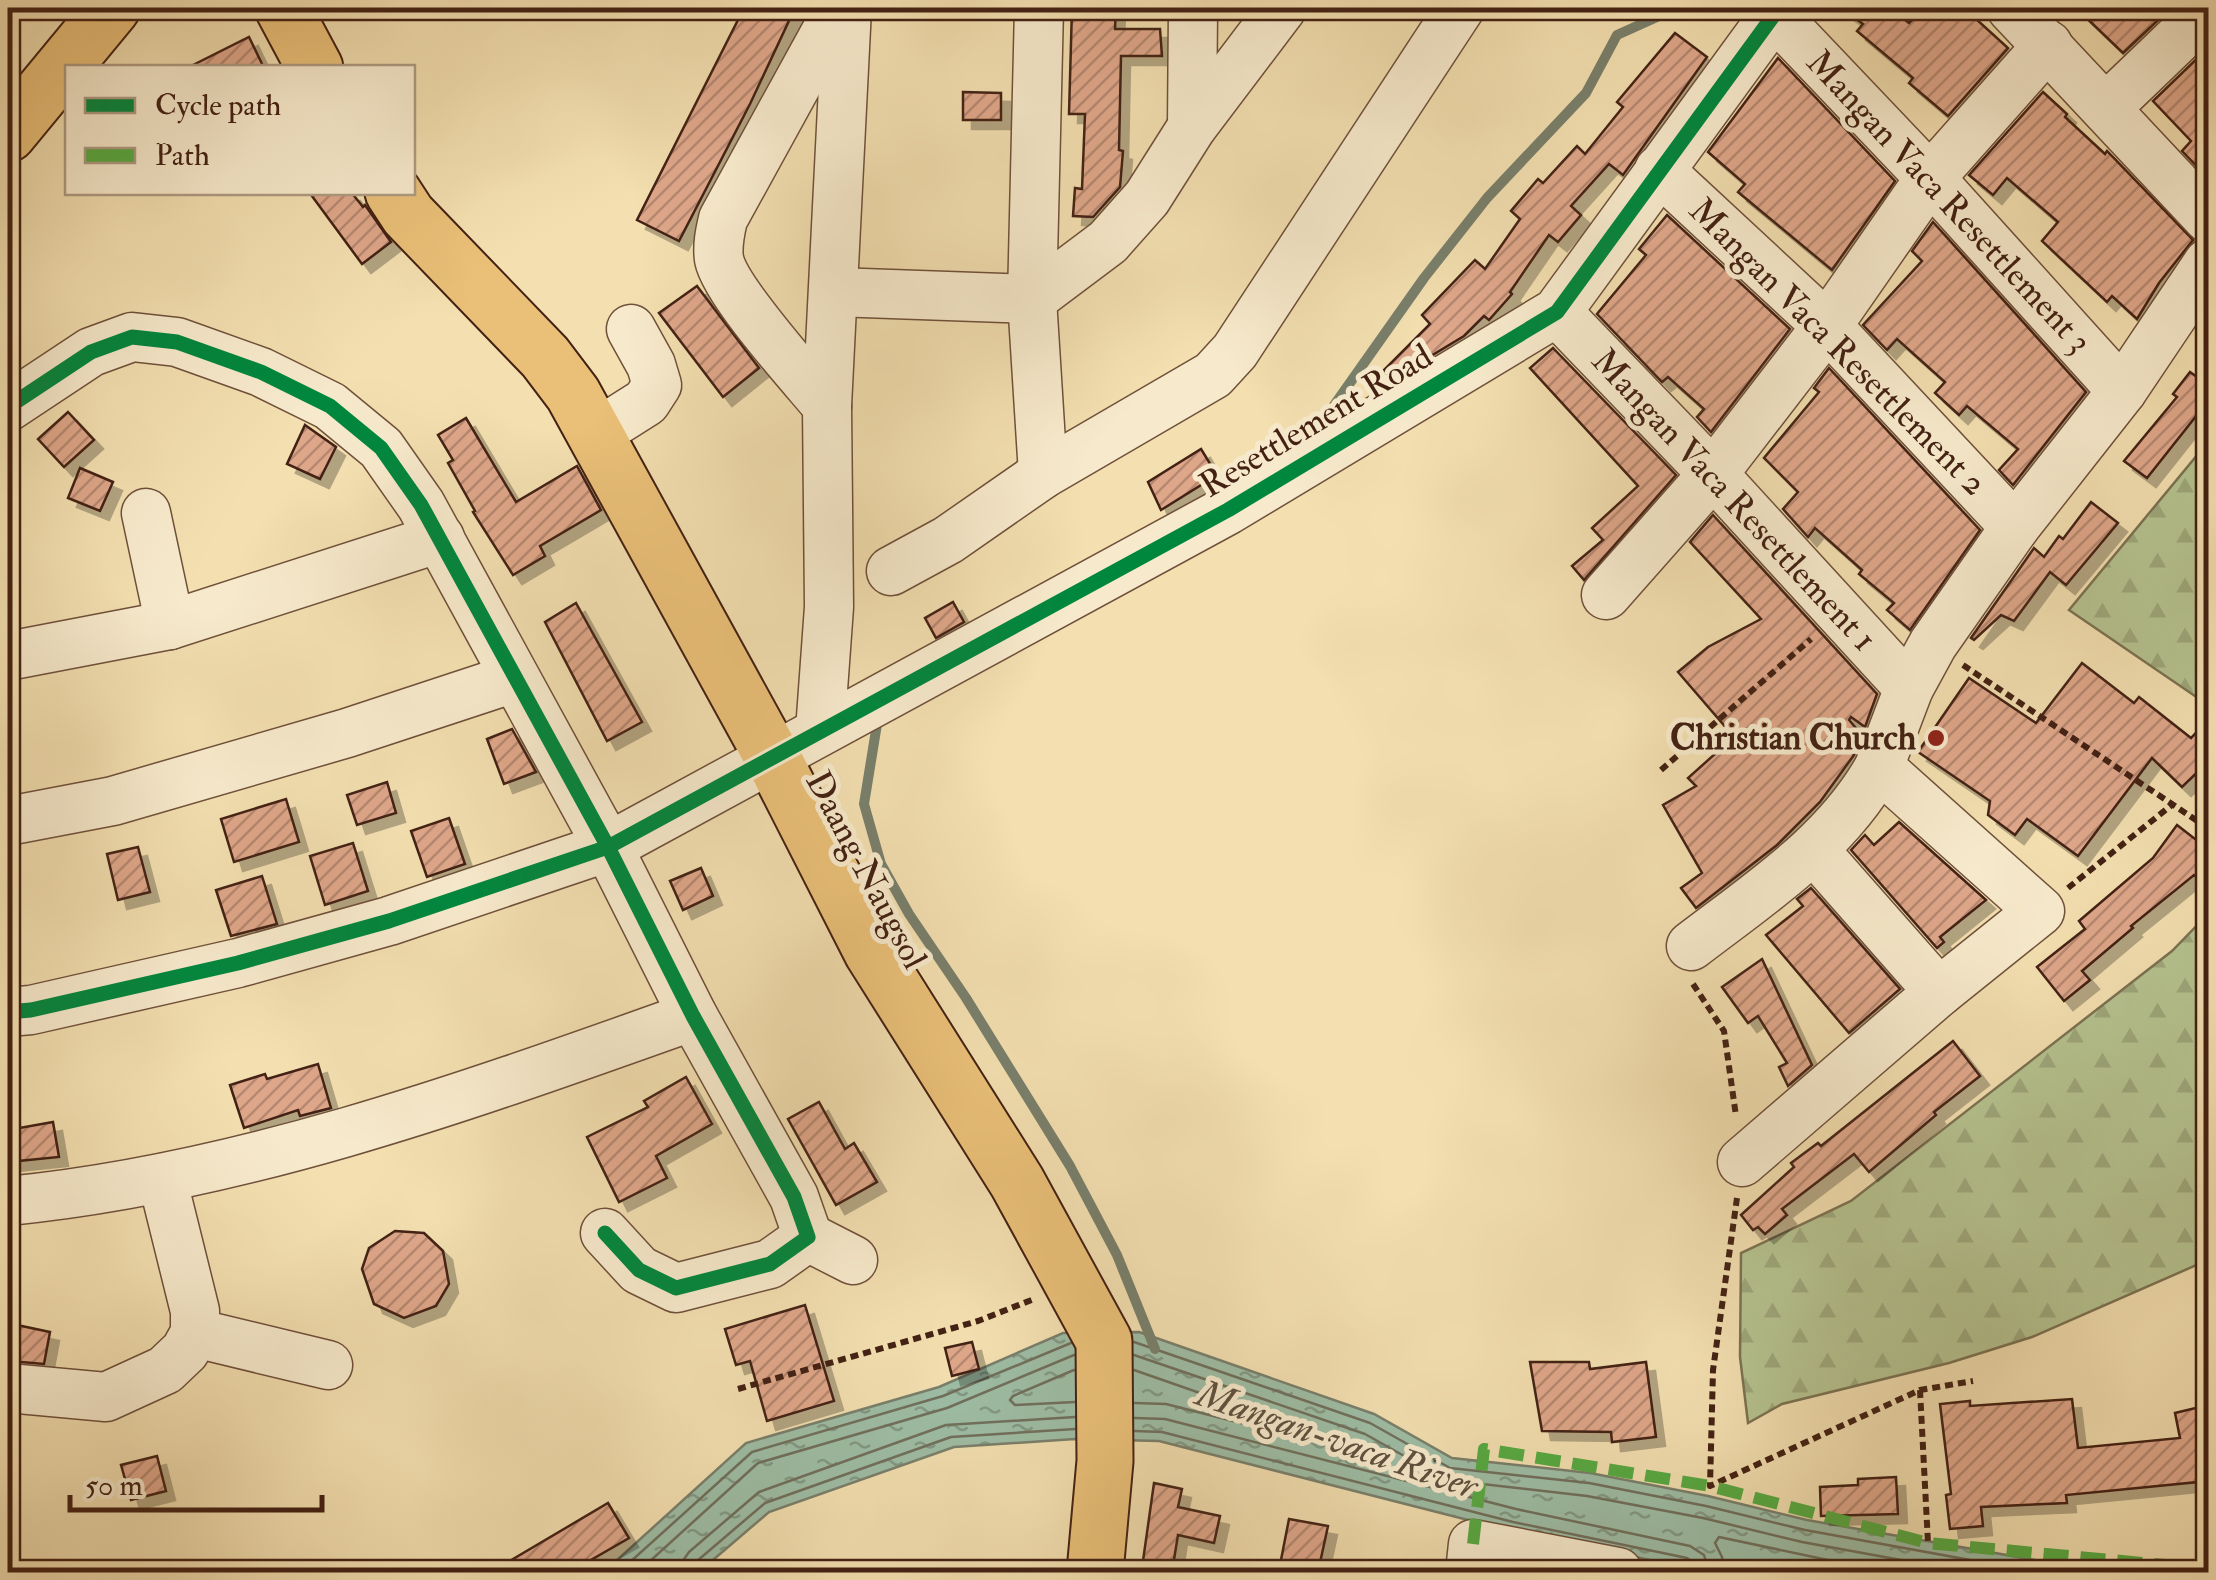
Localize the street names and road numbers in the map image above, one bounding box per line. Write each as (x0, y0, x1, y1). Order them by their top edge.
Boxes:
street label: Mangan Vaca Resettlement 3 (1797, 41, 2101, 363)
street label: Mangan Vaca Resettlement 2 (1680, 189, 1996, 505)
street label: Resettlement Road (1192, 334, 1440, 508)
street label: Mangan Vaca Resettlement 1 (1582, 339, 1886, 661)
street label: Daang Naugsol (795, 764, 937, 977)

